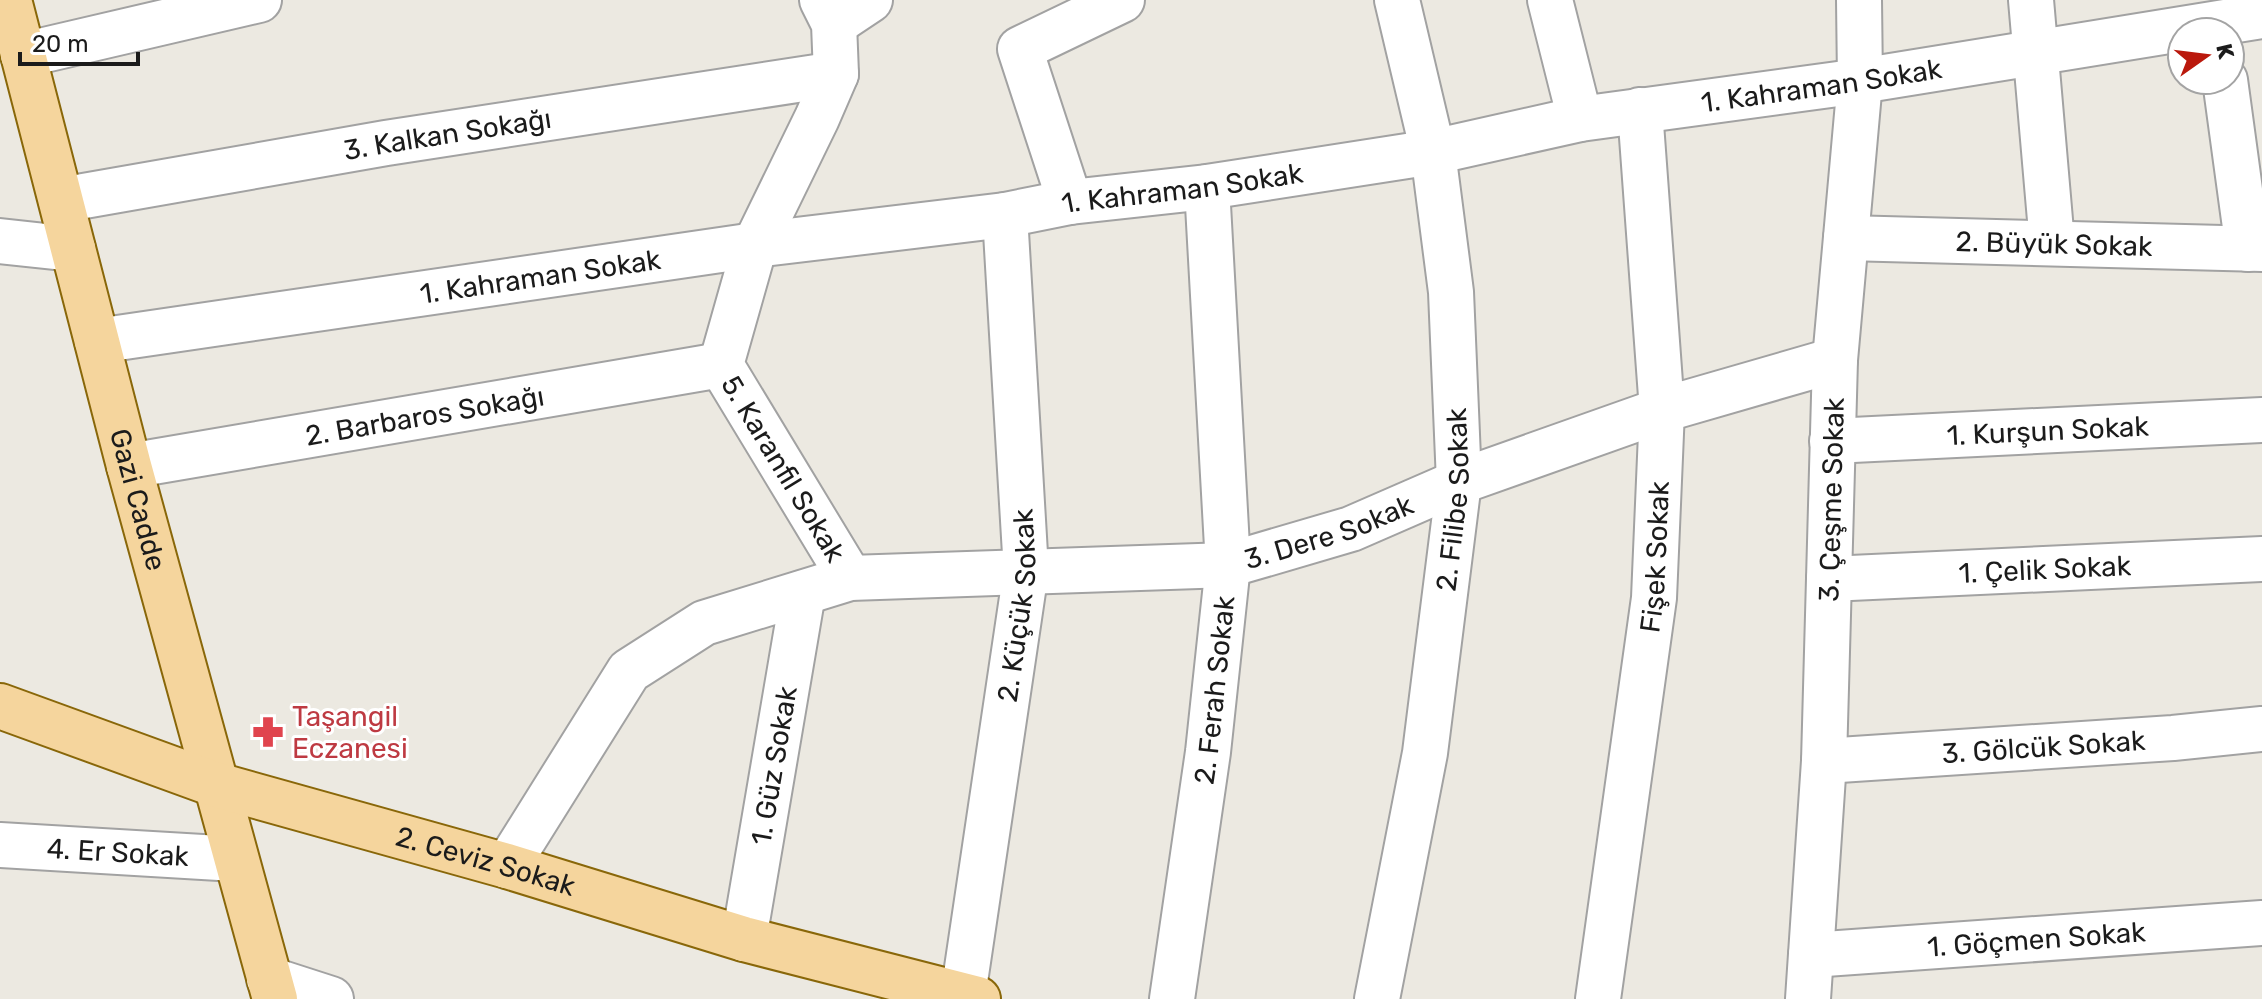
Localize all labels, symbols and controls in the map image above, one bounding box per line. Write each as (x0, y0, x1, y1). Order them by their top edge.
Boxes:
scale bar (20, 16, 138, 66)
north arrow (2166, 16, 2246, 96)
text: 20 m (32, 30, 89, 58)
text: K (2210, 41, 2240, 62)
street label: 1. Kahraman Sokak (1699, 52, 1945, 119)
street label: 3. Kalkan Sokağı (341, 102, 554, 167)
street label: 1. Kahraman Sokak (1059, 156, 1306, 220)
street label: 2. Büyük Sokak (1955, 225, 2153, 263)
street label: 1. Kahraman Sokak (418, 243, 663, 311)
street label: 5. Karanfil Sokak (714, 370, 853, 568)
street label: 2. Barbaros Sokağı (303, 379, 547, 453)
street label: 3. Çeşme Sokak (1812, 396, 1851, 602)
street label: 2. Filibe Sokak (1429, 407, 1476, 593)
street label: 1. Kurşun Sokak (1946, 410, 2150, 452)
street label: Gazi Cadde (103, 425, 173, 574)
street label: Fişek Sokak (1633, 480, 1676, 635)
street label: 3. Dere Sokak (1241, 488, 1419, 576)
street label: 2. Küçük Sokak (991, 507, 1043, 704)
street label: 1. Çelik Sokak (1958, 549, 2132, 590)
street label: 2. Ferah Sokak (1187, 593, 1242, 786)
street label: 1. Güz Sokak (744, 683, 804, 848)
place label: Taşangil Eczanesi (292, 700, 408, 765)
pharmacy icon: Taşangil Eczanesi (251, 715, 285, 749)
street label: 3. Gölcük Sokak (1941, 724, 2147, 770)
street label: 2. Ceviz Sokak (392, 820, 580, 903)
street label: 4. Er Sokak (46, 832, 190, 873)
street label: 1. Göçmen Sokak (1926, 915, 2147, 964)

